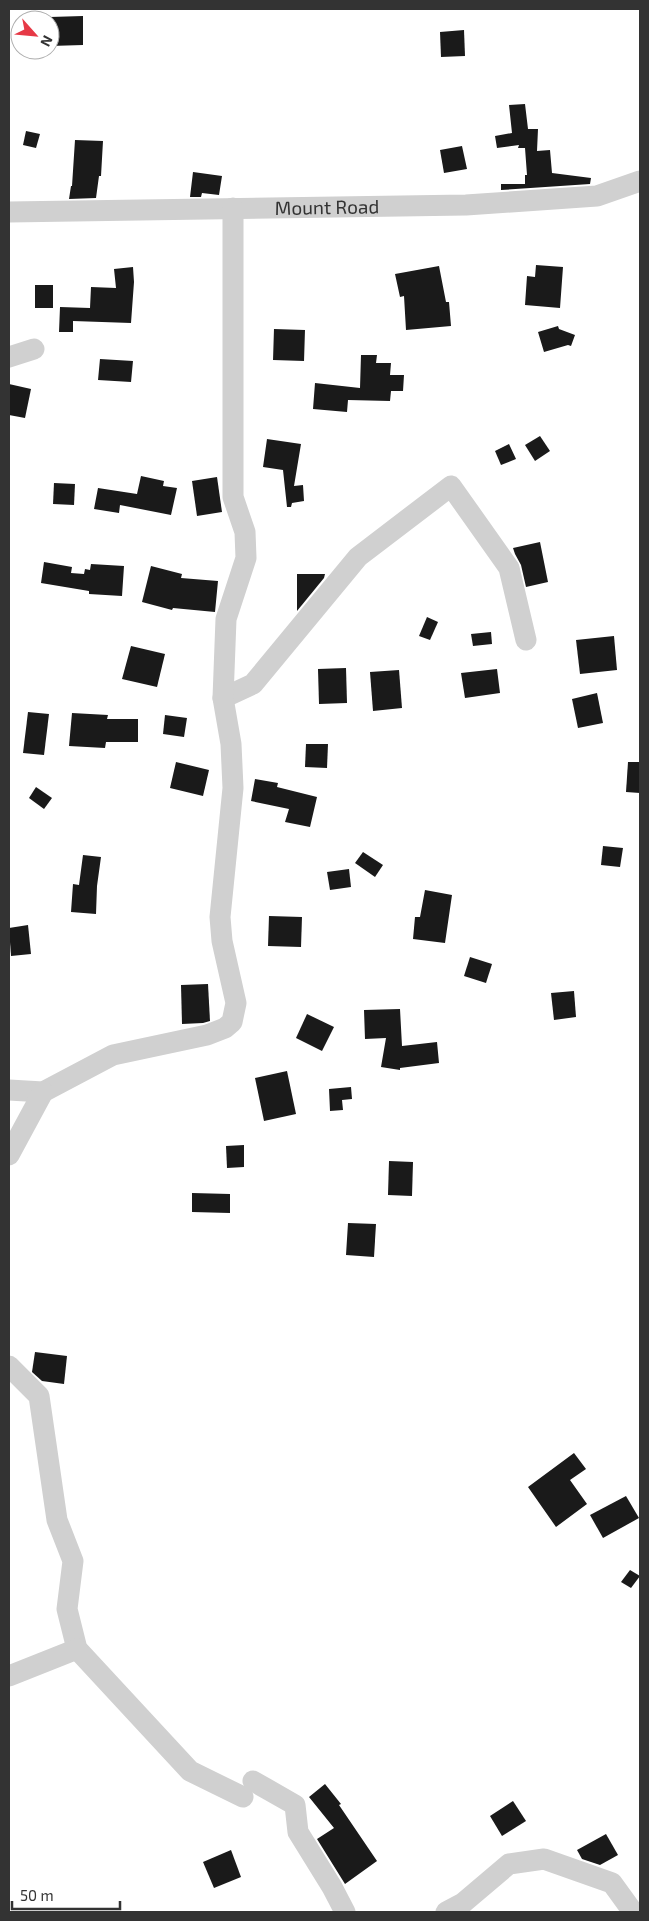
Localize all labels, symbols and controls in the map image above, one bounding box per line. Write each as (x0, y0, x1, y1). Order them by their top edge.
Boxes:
north arrow (10, 10, 60, 60)
text: N (37, 33, 57, 49)
street label: Mount Road (274, 194, 379, 219)
scale bar (12, 1878, 120, 1910)
text: 50 m (20, 1886, 54, 1904)

